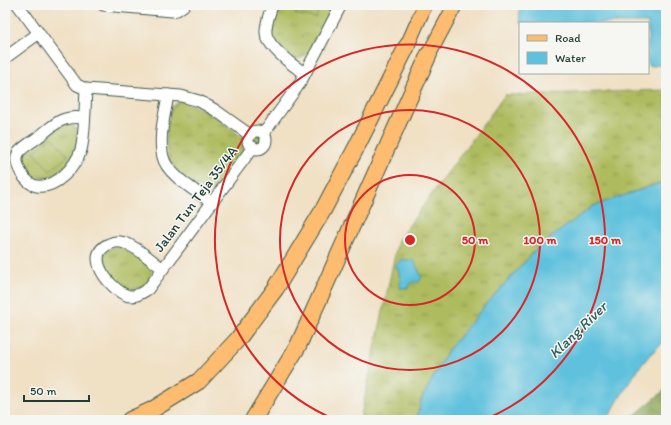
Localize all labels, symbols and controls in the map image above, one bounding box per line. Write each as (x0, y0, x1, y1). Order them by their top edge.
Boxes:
legend (519, 22, 649, 74)
text: Road (555, 31, 581, 45)
text: Water (555, 51, 586, 65)
street label: Jalan Tun Teja 35/4A (151, 143, 241, 255)
centre of rings (403, 233, 417, 247)
text: 50 m (462, 233, 489, 247)
text: 100 m (523, 233, 557, 247)
text: 150 m (589, 233, 622, 247)
water label: Klang River (545, 296, 612, 362)
scale bar (24, 377, 89, 403)
text: 50 m (30, 384, 56, 398)

